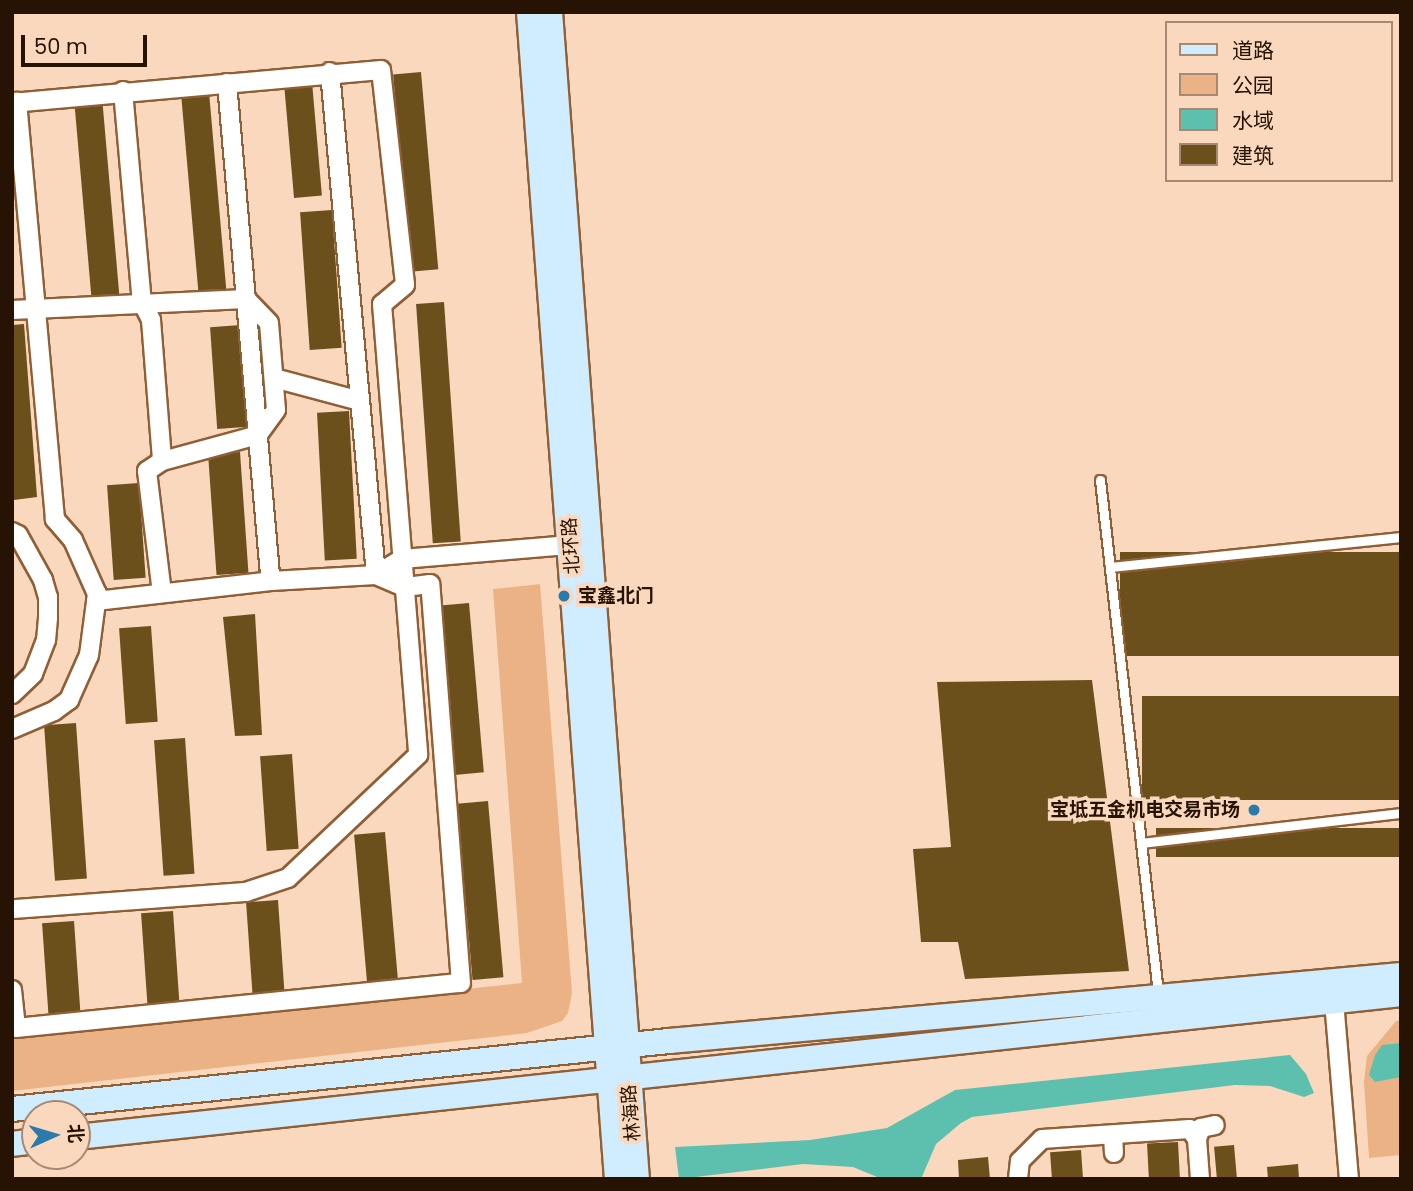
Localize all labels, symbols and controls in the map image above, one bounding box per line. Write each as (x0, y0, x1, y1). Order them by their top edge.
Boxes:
scale bar (24, 21, 150, 65)
legend (1164, 21, 1392, 182)
text: 50 m (34, 32, 88, 61)
text: 道路 (1232, 36, 1274, 65)
text: 公园 (1232, 71, 1274, 100)
text: 水域 (1232, 106, 1274, 135)
text: 建筑 (1232, 141, 1274, 170)
street label: 北环路 (558, 517, 584, 575)
place label: 宝鑫北门 (578, 585, 654, 607)
marker: 宝鑫北门 (556, 588, 572, 604)
place label: 宝坻五金机电交易市场 (1050, 799, 1240, 821)
marker: 宝坻五金机电交易市场 (1246, 802, 1262, 818)
street label: 林海路 (617, 1084, 645, 1142)
north arrow (21, 1100, 91, 1170)
text: 北 (61, 1123, 90, 1144)

